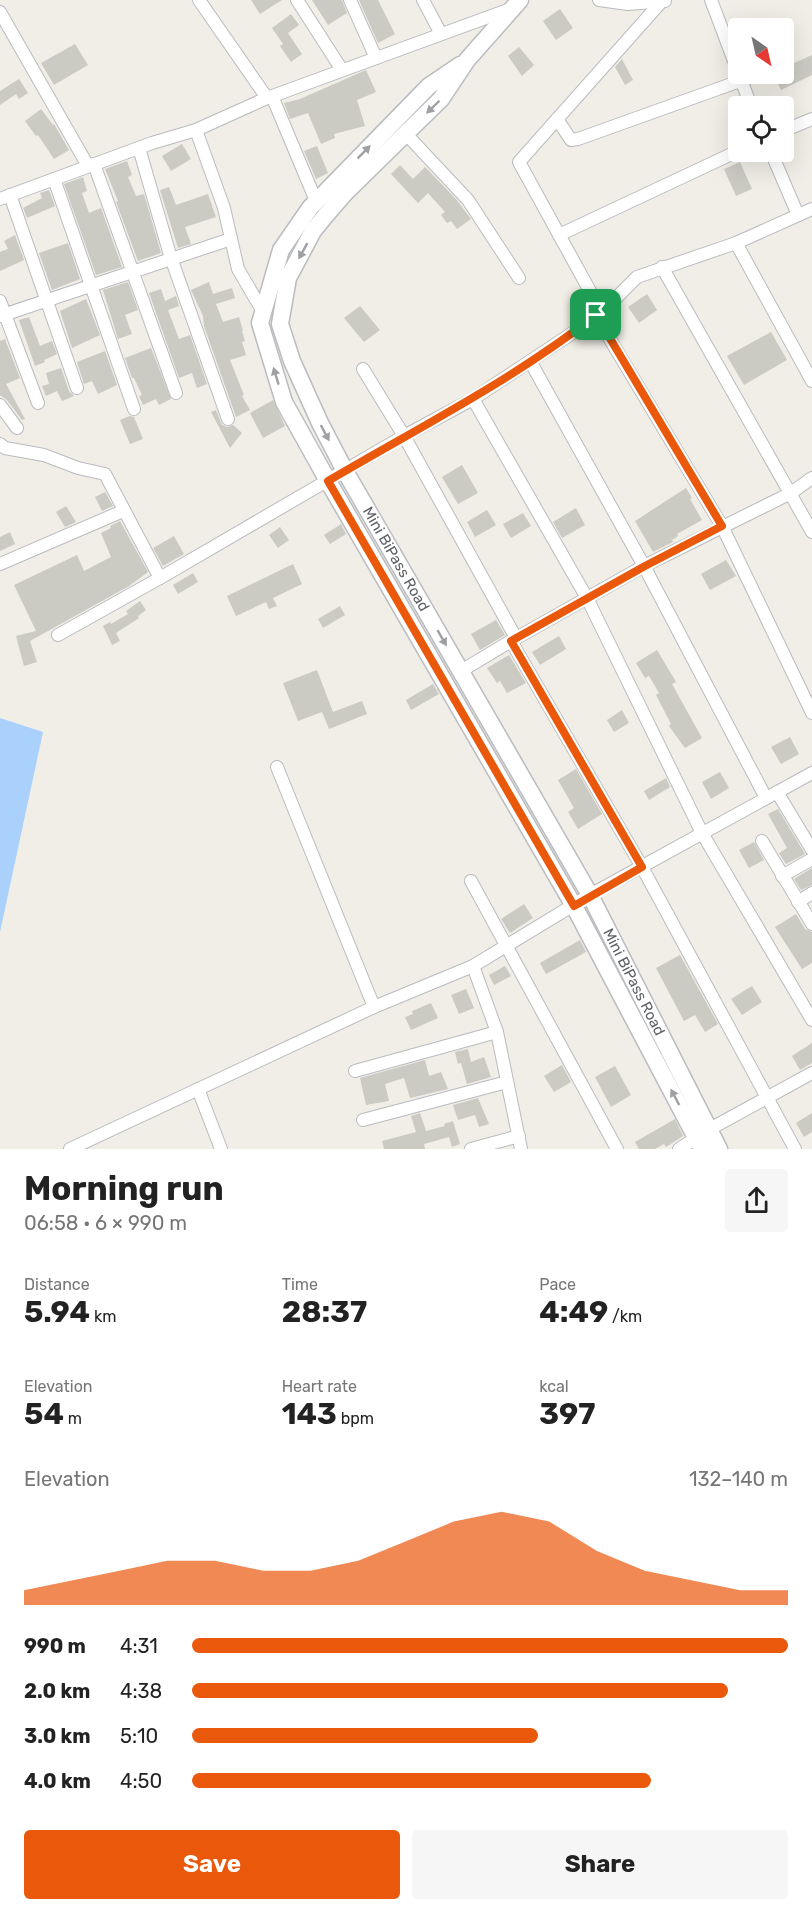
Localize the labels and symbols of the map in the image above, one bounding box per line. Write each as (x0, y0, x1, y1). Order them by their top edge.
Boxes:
north arrow (728, 18, 794, 84)
one-way arrow (427, 100, 441, 114)
one-way arrow (357, 145, 371, 160)
one-way arrow (298, 243, 308, 260)
pin (570, 289, 621, 340)
one-way arrow (271, 367, 280, 385)
one-way arrow (320, 424, 330, 441)
street label: Mini BiPass Road (359, 503, 433, 615)
one-way arrow (437, 630, 447, 647)
street label: Mini BiPass Road (599, 925, 669, 1039)
one-way arrow (670, 1089, 680, 1106)

